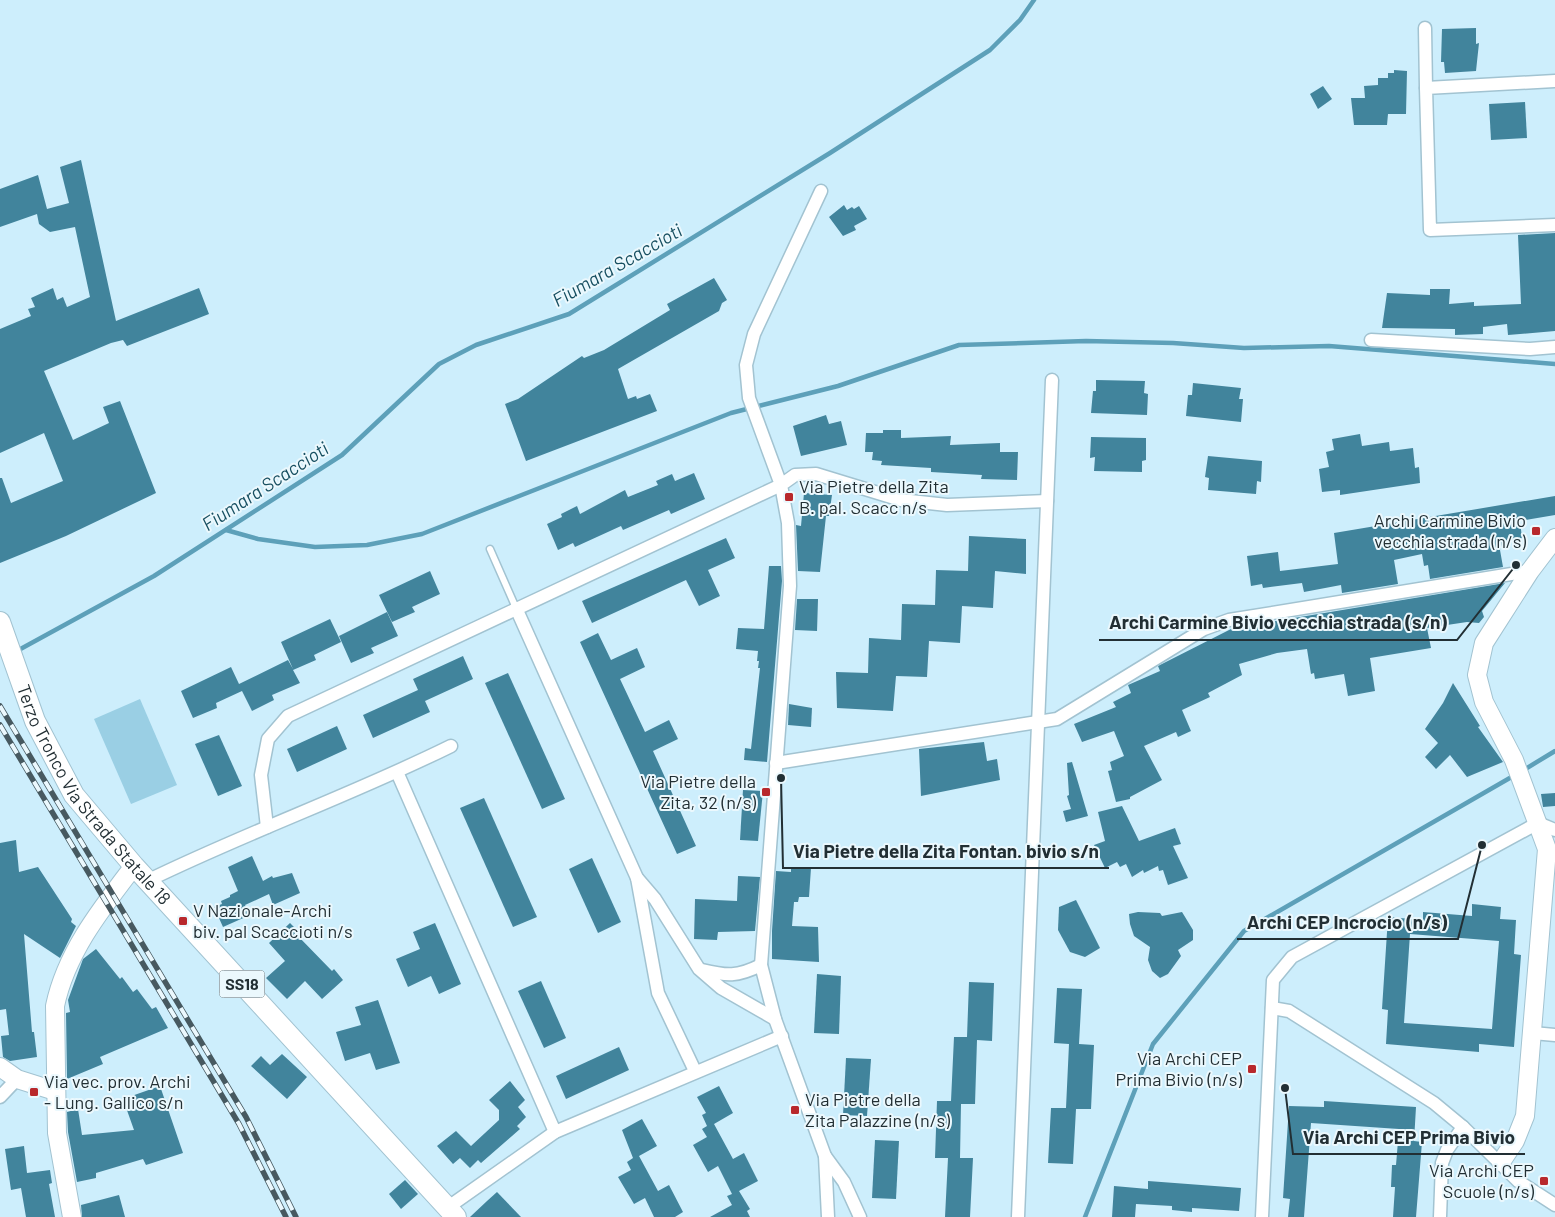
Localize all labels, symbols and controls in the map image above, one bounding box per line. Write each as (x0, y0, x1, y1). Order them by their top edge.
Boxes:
water label: Fiumara Scaccioti (548, 218, 686, 311)
water label: Fiumara Scaccioti (197, 436, 333, 535)
place label: Via Pietre della Zita B. pal. Scacc n/s (799, 475, 949, 518)
marker: Via Pietre della Zita B. pal. Scacc n/s (783, 491, 795, 503)
place label: Archi Carmine Bivio vecchia strada (n/s) (1374, 509, 1526, 552)
marker: Archi Carmine Bivio vecchia strada (n/s) (1530, 525, 1542, 537)
callout: Archi Carmine Bivio vecchia strada (s/n) (1099, 606, 1457, 640)
text: Archi Carmine Bivio vecchia strada (s/n) (1109, 610, 1447, 633)
street label: Terzo Tronco Via Strada Statale 18 (13, 682, 176, 909)
place label: Via Pietre della Zita, 32 (n/s) (640, 770, 756, 813)
marker: Via Pietre della Zita, 32 (n/s) (760, 786, 772, 798)
callout: Via Pietre della Zita Fontan. bivio s/n (783, 834, 1109, 868)
text: Via Pietre della Zita Fontan. bivio s/n (793, 839, 1099, 862)
place label: V Nazionale-Archi biv. pal Scaccioti n/s (193, 899, 353, 942)
callout: Archi CEP Incrocio (n/s) (1237, 905, 1458, 939)
text: Archi CEP Incrocio (n/s) (1247, 910, 1448, 933)
marker: V Nazionale-Archi biv. pal Scaccioti n/s (177, 915, 189, 927)
road number: SS18 (220, 971, 264, 998)
place label: Via Archi CEP Prima Bivio (n/s) (1116, 1047, 1242, 1090)
marker: Via Archi CEP Prima Bivio (n/s) (1246, 1063, 1258, 1075)
place label: Via vec. prov. Archi - Lung. Gallico s/n (44, 1070, 191, 1113)
marker: Via vec. prov. Archi - Lung. Gallico s/n (28, 1086, 40, 1098)
place label: Via Pietre della Zita Palazzine (n/s) (805, 1088, 950, 1131)
marker: Via Pietre della Zita Palazzine (n/s) (789, 1104, 801, 1116)
callout: Via Archi CEP Prima Bivio (1293, 1120, 1525, 1154)
text: Via Archi CEP Prima Bivio (1303, 1125, 1515, 1148)
place label: Via Archi CEP Scuole (n/s) (1429, 1159, 1534, 1202)
marker: Via Archi CEP Scuole (n/s) (1538, 1175, 1550, 1187)

